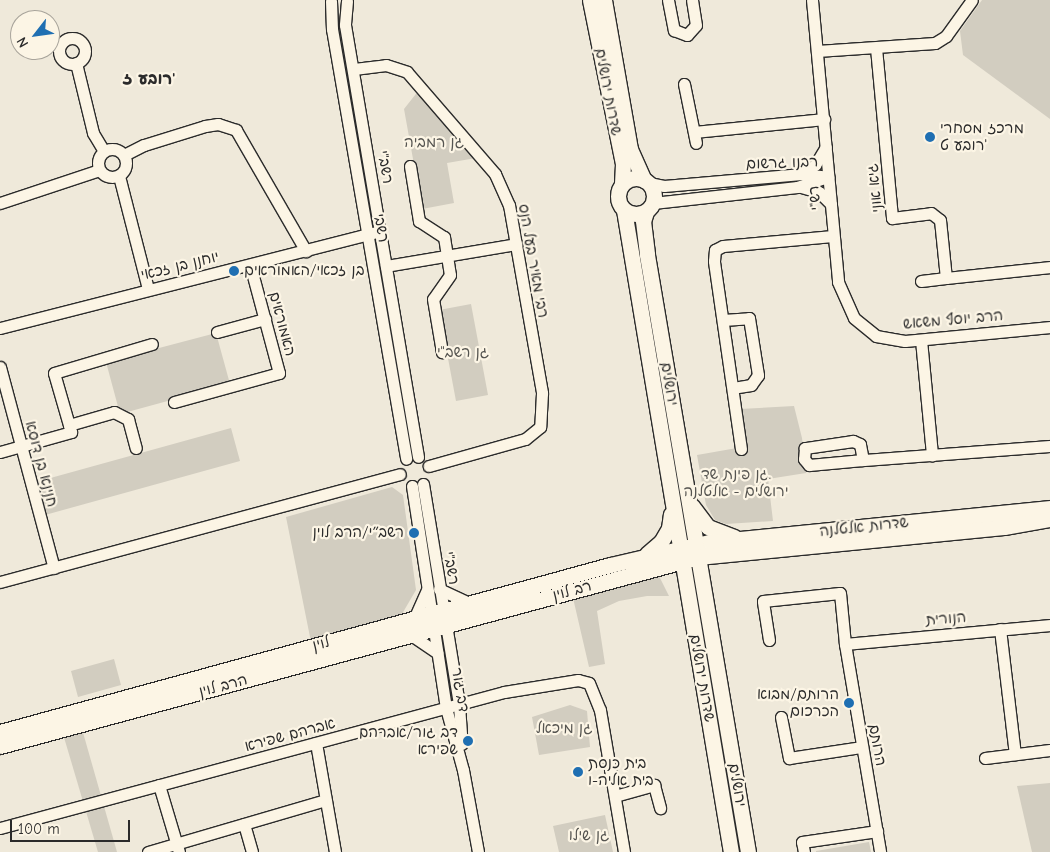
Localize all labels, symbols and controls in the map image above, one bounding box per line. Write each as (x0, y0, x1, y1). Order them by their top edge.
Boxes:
north arrow (10, 10, 60, 60)
text: N (13, 34, 32, 50)
street label: שדרות ירושלים (591, 47, 625, 137)
district label: רובע ז' (123, 69, 175, 89)
place label: מרכז מסחרי רובע ט' (940, 119, 1024, 154)
marker: מרכז מסחרי רובע ט' (924, 131, 936, 143)
park label: גן רמביה (404, 134, 464, 152)
street label: רשב"י (373, 149, 397, 185)
street label: רבנו גרשום (745, 153, 819, 173)
street label: גיא אוני (863, 163, 887, 213)
street label: רש"י (805, 185, 825, 211)
street label: רבי מאיר בעל הנס (514, 203, 552, 319)
street label: רשבי (370, 212, 392, 244)
street label: יוחנן בן זכאי (139, 248, 221, 284)
place label: בן זכאי/האמוראים (244, 262, 365, 280)
marker: בן זכאי/האמוראים (228, 265, 240, 277)
street label: האמוראים (265, 290, 299, 358)
street label: הרב יוסף משאש (902, 307, 1004, 333)
park label: גן רשב"י (437, 344, 489, 362)
street label: ירושלים (656, 361, 682, 407)
street label: חנינא בן דוסא (21, 419, 61, 509)
park label: גן פינת שד. ירושלים - אלטלנה (683, 465, 789, 500)
street label: שדרות אלטלנה (818, 513, 910, 541)
place label: רשב״י/הרב לוין (312, 524, 404, 542)
marker: רשב״י/הרב לוין (408, 527, 420, 539)
street label: רשב"י (439, 550, 463, 586)
street label: רב לוין (550, 577, 594, 605)
street label: הנורית (925, 608, 967, 630)
street label: לוין (310, 633, 332, 655)
street label: שדרות ירושלים (685, 633, 719, 723)
street label: דב גור (447, 666, 473, 714)
street label: הרב לוין (197, 671, 249, 701)
place label: הרותם/מבוא הכרכום (757, 685, 839, 720)
marker: הרותם/מבוא הכרכום (843, 697, 855, 709)
street label: אברהם שפירא (243, 714, 337, 756)
park label: גן מיכאל (536, 720, 592, 738)
place label: דב גור/אברהם שפירא (359, 723, 458, 758)
street label: הרותם (864, 723, 890, 767)
marker: דב גור/אברהם שפירא (462, 735, 474, 747)
place label: בית כנסת בית אליה-ו (588, 754, 654, 789)
street label: ירושלים (724, 762, 750, 808)
marker: בית כנסת בית אליה-ו (572, 766, 584, 778)
scale bar (12, 810, 132, 842)
text: 100 m (18, 820, 60, 838)
park label: גן שילו (569, 827, 609, 845)

